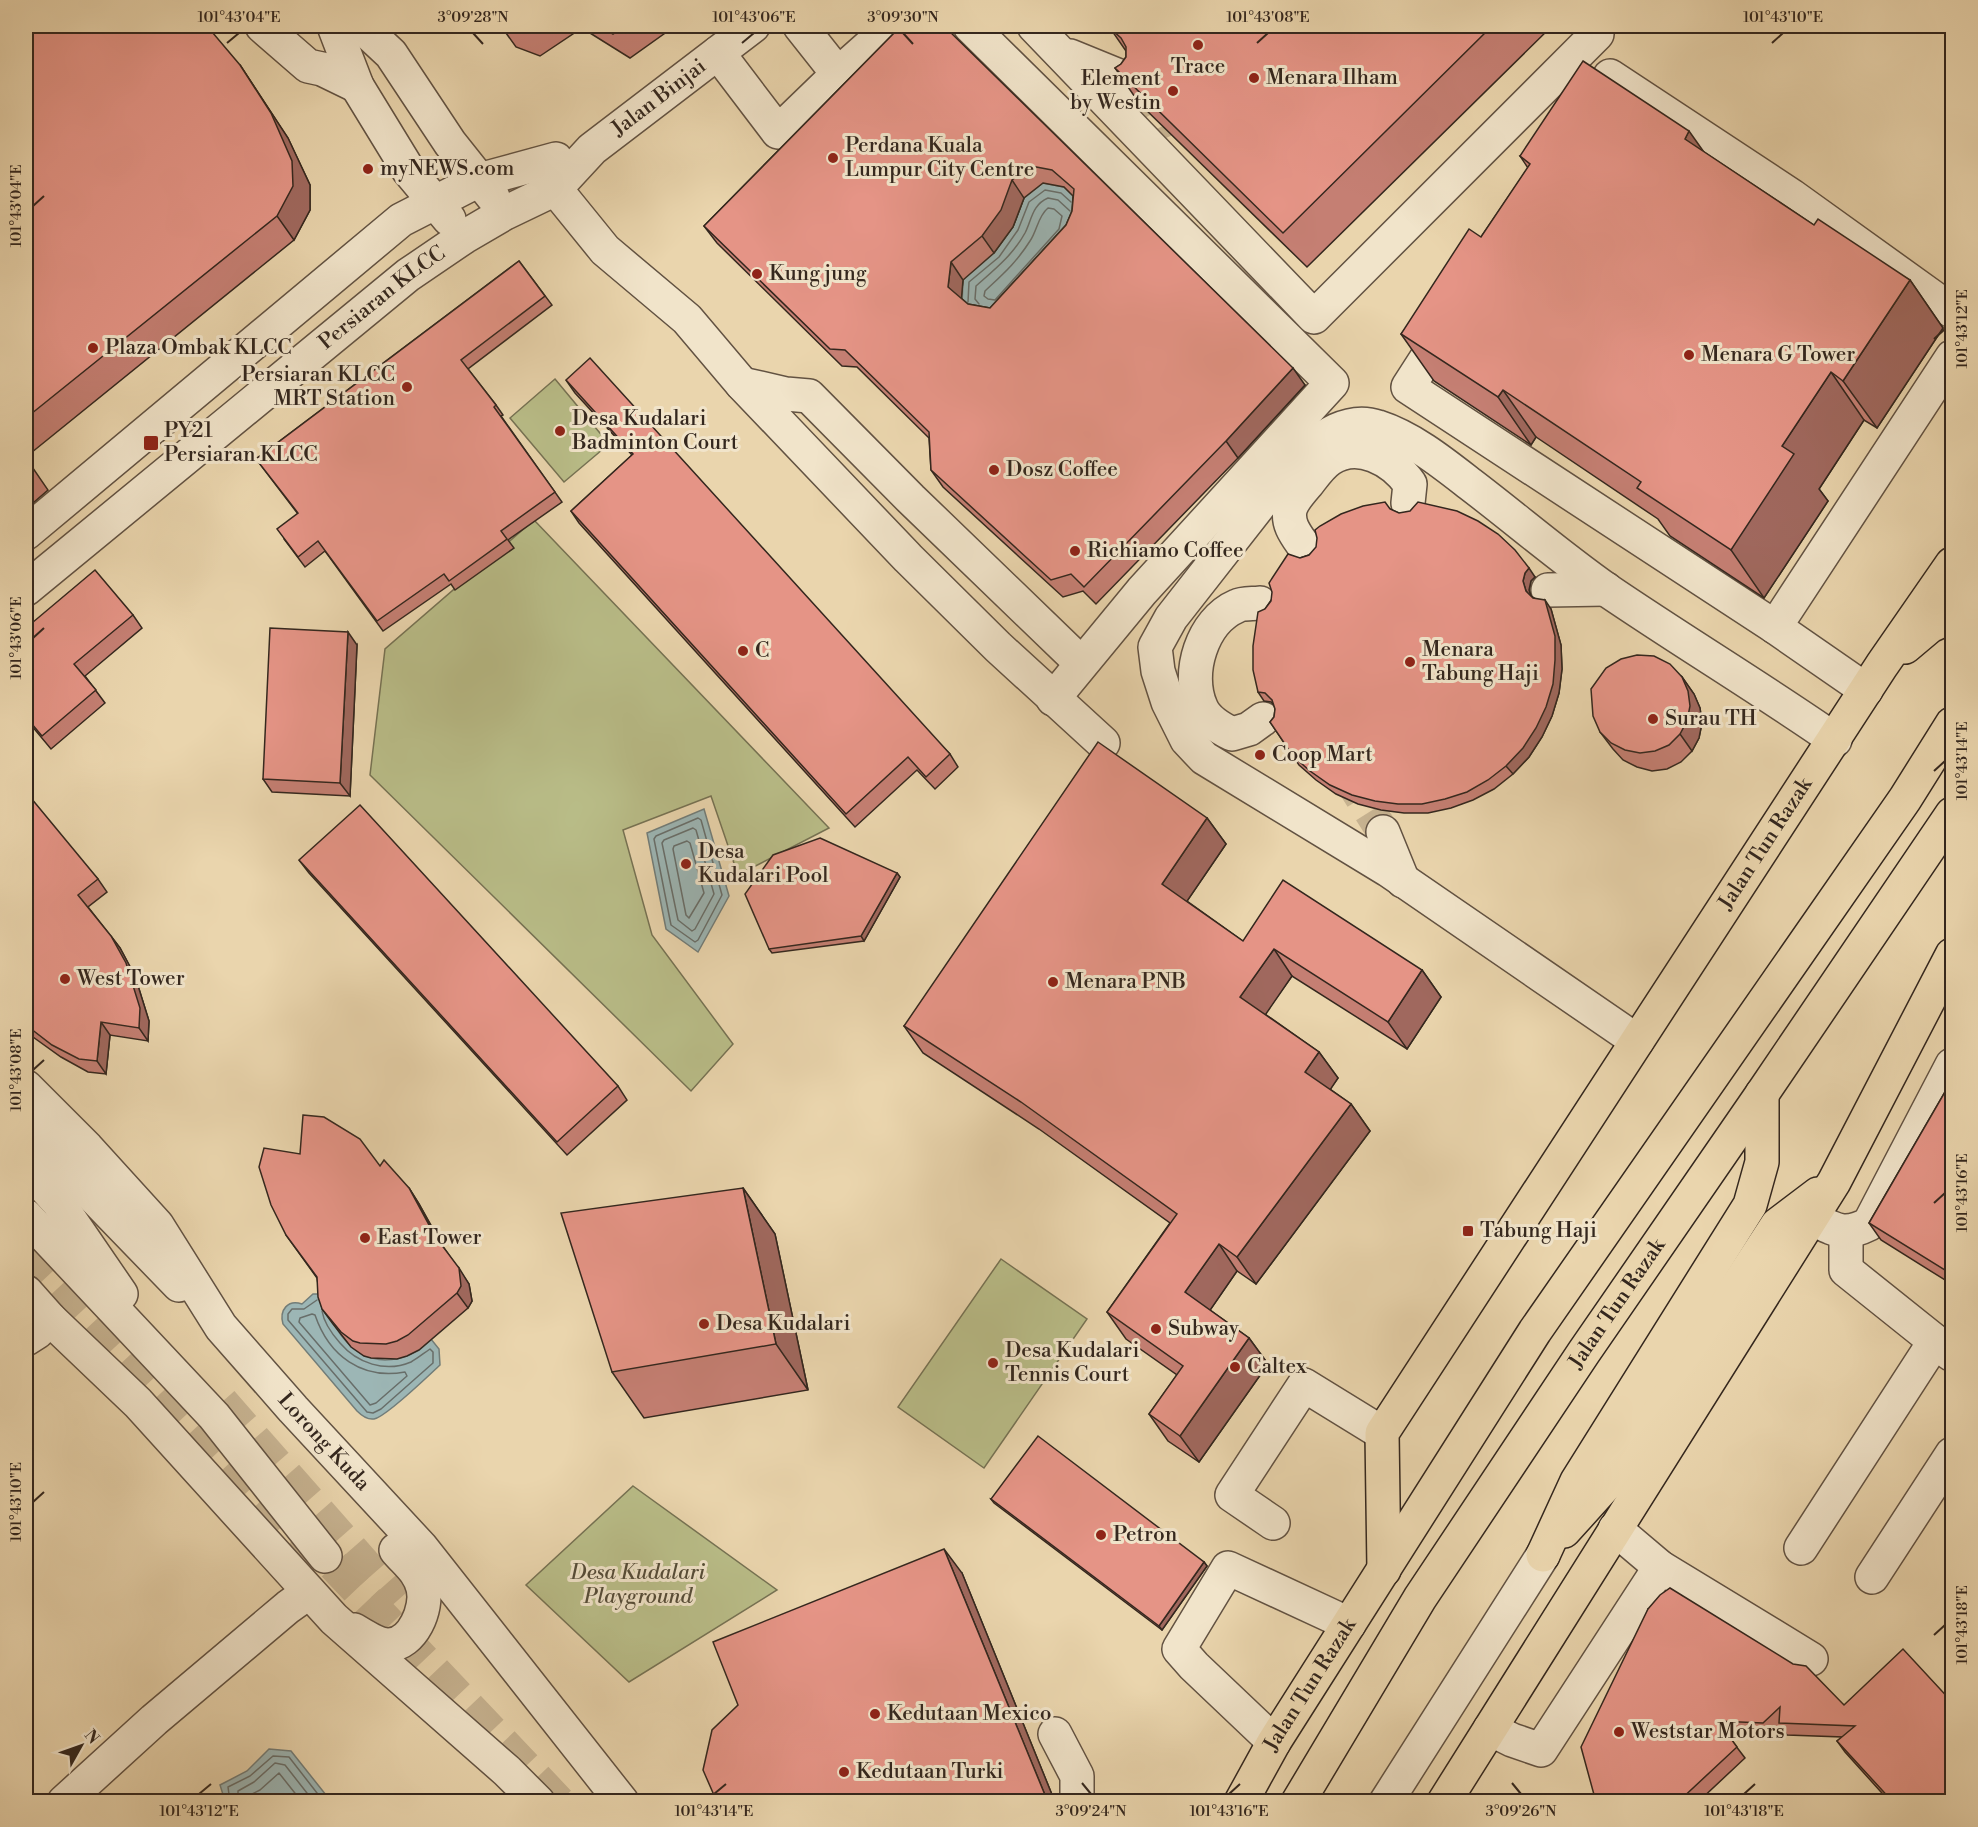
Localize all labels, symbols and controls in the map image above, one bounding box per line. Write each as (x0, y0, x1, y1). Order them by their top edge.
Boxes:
text: 101°43'04"E (197, 8, 281, 27)
text: 3°09'28"N (438, 8, 508, 27)
text: 101°43'06"E (712, 8, 796, 27)
text: 3°09'30"N (867, 8, 939, 27)
text: 101°43'08"E (1226, 8, 1310, 27)
text: 101°43'10"E (1743, 8, 1823, 27)
marker: Trace (1191, 38, 1205, 52)
street label: Jalan Binjai (606, 53, 711, 143)
place label: Trace (1171, 54, 1225, 80)
place label: Menara Ilham (1266, 65, 1398, 91)
place label: Element by Westin (1070, 66, 1162, 116)
marker: Menara Ilham (1247, 71, 1261, 85)
marker: Element by Westin (1166, 84, 1180, 98)
place label: Perdana Kuala Lumpur City Centre (845, 133, 1034, 183)
marker: Perdana Kuala Lumpur City Centre (826, 151, 840, 165)
place label: myNEWS.com (380, 156, 514, 182)
marker: myNEWS.com (361, 162, 375, 176)
text: 101°43'04"E (7, 164, 26, 248)
street label: Persiaran KLCC (314, 240, 450, 356)
place label: Kung jung (769, 261, 867, 287)
marker: Kung jung (750, 267, 764, 281)
text: 101°43'12"E (1953, 289, 1972, 369)
place label: Plaza Ombak KLCC (105, 335, 292, 361)
marker: Plaza Ombak KLCC (86, 341, 100, 355)
place label: Menara G Tower (1701, 342, 1855, 368)
marker: Menara G Tower (1682, 348, 1696, 362)
place label: Persiaran KLCC MRT Station (241, 362, 395, 412)
marker: Persiaran KLCC MRT Station (400, 380, 414, 394)
place label: Desa Kudalari Badminton Court (571, 406, 739, 456)
place label: PY21 Persiaran KLCC (164, 418, 318, 468)
marker: Desa Kudalari Badminton Court (553, 424, 567, 438)
marker: PY21 Persiaran KLCC (142, 434, 160, 452)
place label: Dosz Coffee (1006, 457, 1118, 483)
marker: Dosz Coffee (987, 463, 1001, 477)
place label: Richiamo Coffee (1087, 538, 1244, 564)
marker: Richiamo Coffee (1068, 544, 1082, 558)
text: 101°43'06"E (7, 596, 26, 680)
place label: Menara Tabung Haji (1422, 637, 1539, 687)
place label: C (755, 638, 769, 664)
marker: C (736, 644, 750, 658)
marker: Menara Tabung Haji (1403, 655, 1417, 669)
place label: Surau TH (1665, 706, 1757, 732)
marker: Surau TH (1646, 712, 1660, 726)
text: 101°43'14"E (1953, 721, 1972, 801)
place label: Coop Mart (1272, 742, 1373, 768)
marker: Coop Mart (1253, 748, 1267, 762)
street label: Jalan Tun Razak (1713, 772, 1819, 916)
place label: Desa Kudalari Pool (698, 839, 829, 889)
marker: Desa Kudalari Pool (679, 857, 693, 871)
place label: West Tower (76, 966, 185, 992)
place label: Menara PNB (1065, 969, 1186, 995)
marker: West Tower (58, 972, 72, 986)
marker: Menara PNB (1046, 975, 1060, 989)
text: 101°43'08"E (7, 1028, 26, 1112)
text: 101°43'16"E (1953, 1153, 1972, 1233)
place label: Tabung Haji (1480, 1218, 1597, 1244)
marker: Tabung Haji (1461, 1224, 1475, 1238)
place label: East Tower (377, 1225, 482, 1251)
marker: East Tower (358, 1231, 372, 1245)
street label: Jalan Tun Razak (1563, 1233, 1672, 1375)
place label: Desa Kudalari (716, 1311, 851, 1337)
place label: Subway (1168, 1316, 1240, 1342)
marker: Desa Kudalari (697, 1317, 711, 1331)
marker: Subway (1149, 1322, 1163, 1336)
place label: Desa Kudalari Tennis Court (1005, 1338, 1140, 1388)
place label: Caltex (1247, 1354, 1307, 1380)
marker: Desa Kudalari Tennis Court (986, 1356, 1000, 1370)
marker: Caltex (1228, 1360, 1242, 1374)
street label: Lorong Kuda (272, 1388, 376, 1497)
text: 101°43'10"E (7, 1462, 26, 1542)
place label: Petron (1113, 1522, 1178, 1548)
marker: Petron (1094, 1528, 1108, 1542)
park label: Desa Kudalari Playground (570, 1560, 706, 1610)
text: 101°43'18"E (1953, 1585, 1972, 1665)
street label: Jalan Tun Razak (1258, 1613, 1363, 1757)
place label: Kedutaan Mexico (887, 1701, 1052, 1727)
marker: Kedutaan Mexico (868, 1707, 882, 1721)
north arrow (51, 1716, 111, 1776)
place label: Weststar Motors (1630, 1719, 1785, 1745)
marker: Weststar Motors (1612, 1725, 1626, 1739)
text: N (80, 1726, 104, 1749)
place label: Kedutaan Turki (856, 1759, 1003, 1785)
marker: Kedutaan Turki (837, 1765, 851, 1779)
text: 101°43'12"E (159, 1802, 239, 1821)
text: 101°43'14"E (674, 1802, 754, 1821)
text: 3°09'24"N (1056, 1802, 1126, 1821)
text: 101°43'16"E (1189, 1802, 1269, 1821)
text: 3°09'26"N (1486, 1802, 1556, 1821)
text: 101°43'18"E (1704, 1802, 1784, 1821)

